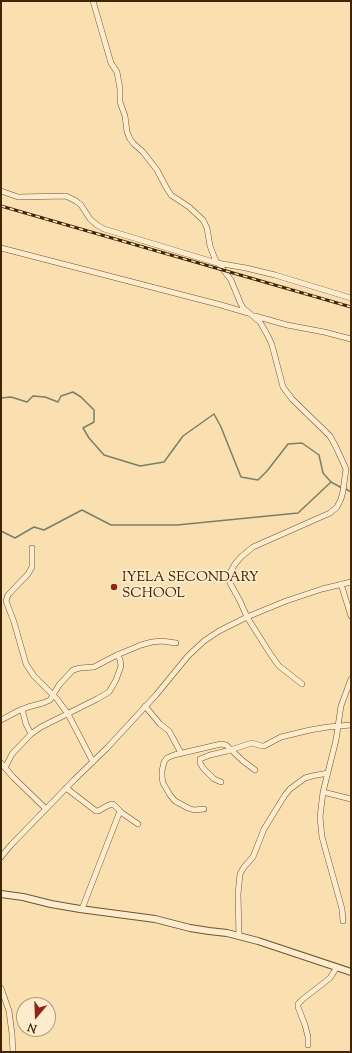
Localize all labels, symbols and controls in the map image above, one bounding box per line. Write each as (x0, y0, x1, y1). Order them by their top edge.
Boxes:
place label: IYELA SECONDARY SCHOOL (122, 571, 259, 604)
marker: IYELA SECONDARY SCHOOL (109, 582, 119, 592)
north arrow (16, 997, 56, 1037)
text: N (26, 1018, 39, 1036)

